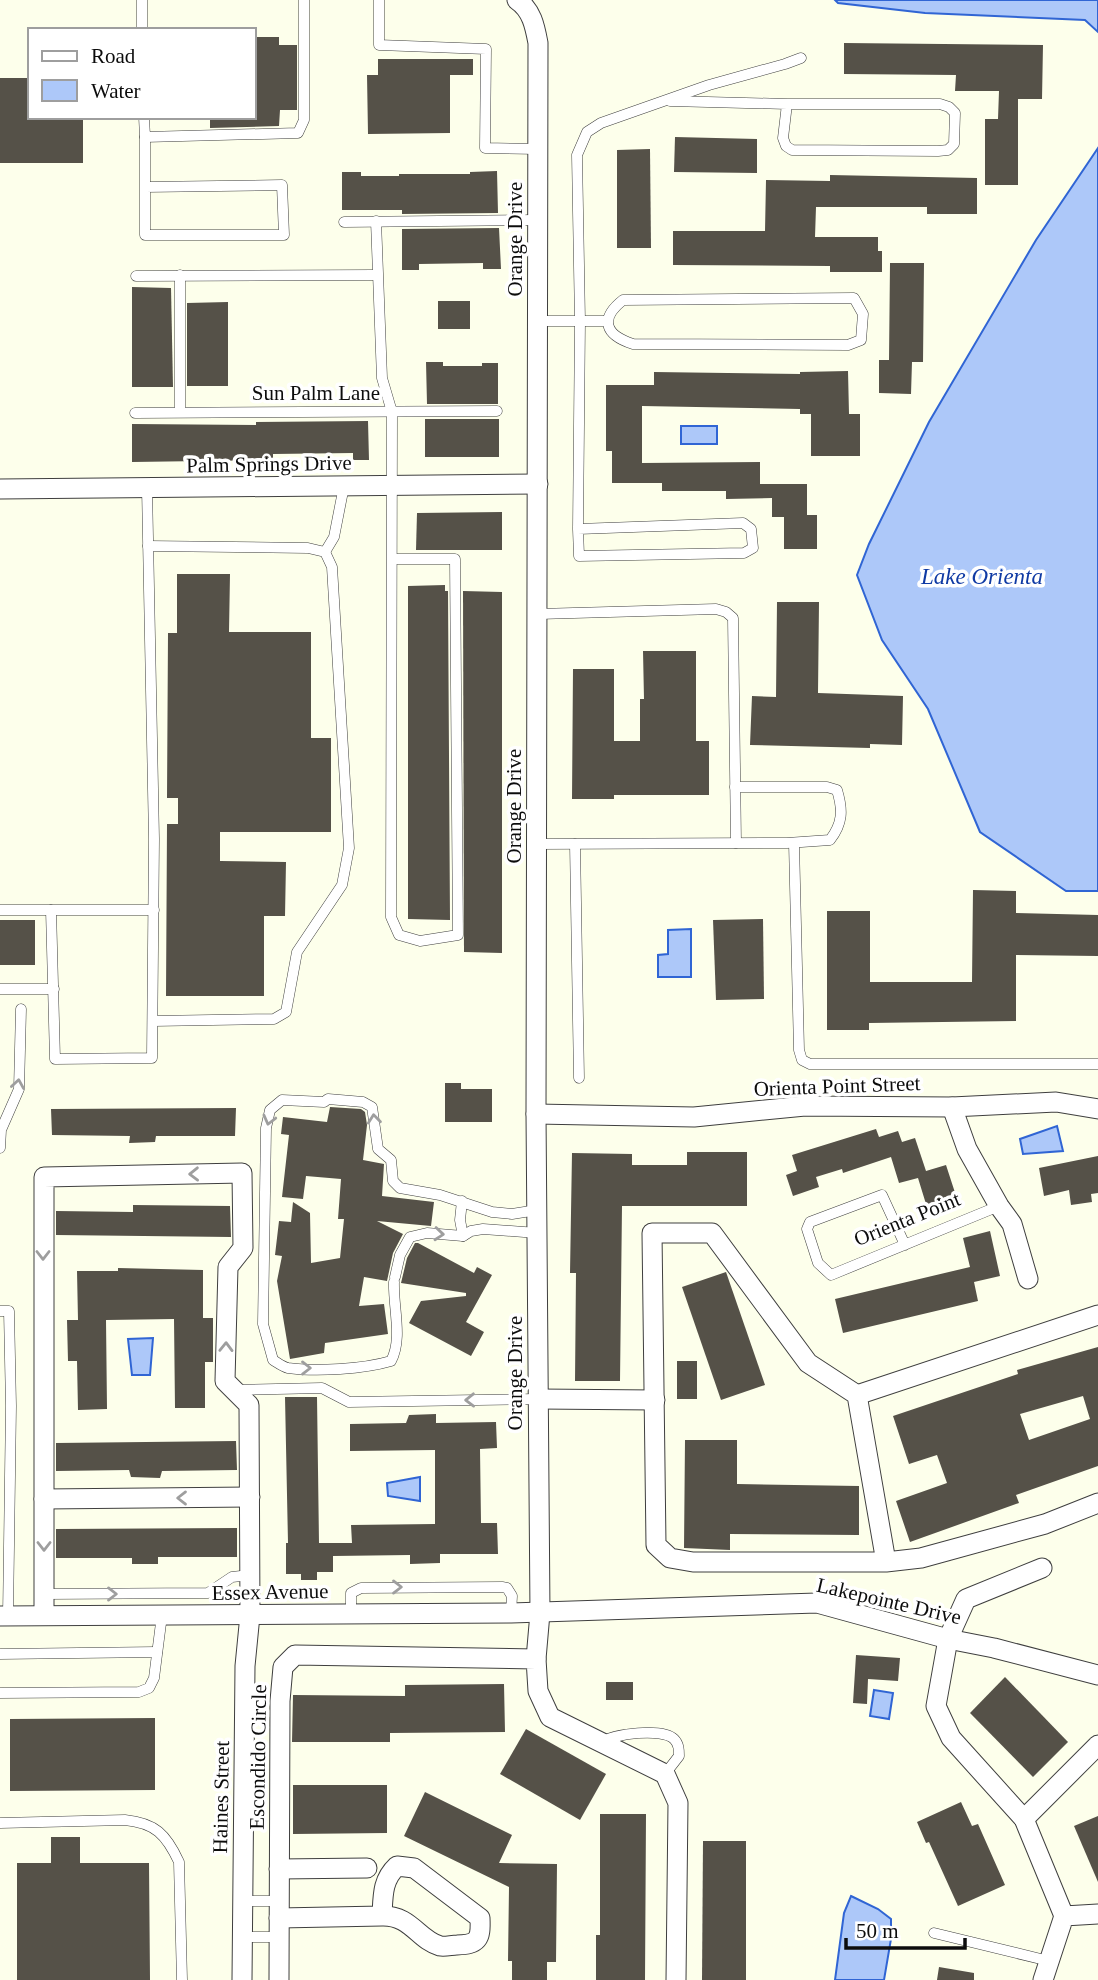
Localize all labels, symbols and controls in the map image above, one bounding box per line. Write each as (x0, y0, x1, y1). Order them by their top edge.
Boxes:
legend (28, 28, 256, 119)
text: Road (91, 44, 136, 68)
text: Water (91, 79, 141, 103)
street label: Orange Drive (503, 182, 527, 296)
street label: Sun Palm Lane (252, 381, 380, 405)
street label: Palm Springs Drive (186, 451, 352, 477)
water label: Lake Orienta (920, 564, 1043, 589)
street label: Orange Drive (502, 749, 526, 863)
street label: Orienta Point Street (753, 1071, 921, 1101)
one-way arrow (10, 1078, 25, 1090)
one-way arrow (366, 1113, 381, 1125)
one-way arrow (262, 1114, 277, 1126)
one-way arrow (188, 1167, 199, 1182)
street label: Orienta Point (850, 1187, 964, 1251)
one-way arrow (434, 1226, 445, 1241)
one-way arrow (35, 1250, 51, 1260)
street label: Orange Drive (503, 1316, 527, 1430)
one-way arrow (218, 1341, 234, 1351)
one-way arrow (301, 1360, 311, 1376)
one-way arrow (464, 1392, 474, 1408)
one-way arrow (176, 1490, 187, 1506)
one-way arrow (36, 1541, 52, 1552)
street label: Lakepointe Drive (814, 1573, 964, 1629)
street label: Essex Avenue (211, 1579, 329, 1605)
one-way arrow (392, 1579, 403, 1595)
one-way arrow (107, 1586, 118, 1602)
street label: Escondido Circle (245, 1684, 271, 1830)
street label: Haines Street (208, 1740, 234, 1853)
scale bar (846, 1906, 965, 1950)
text: 50 m (856, 1919, 899, 1943)

